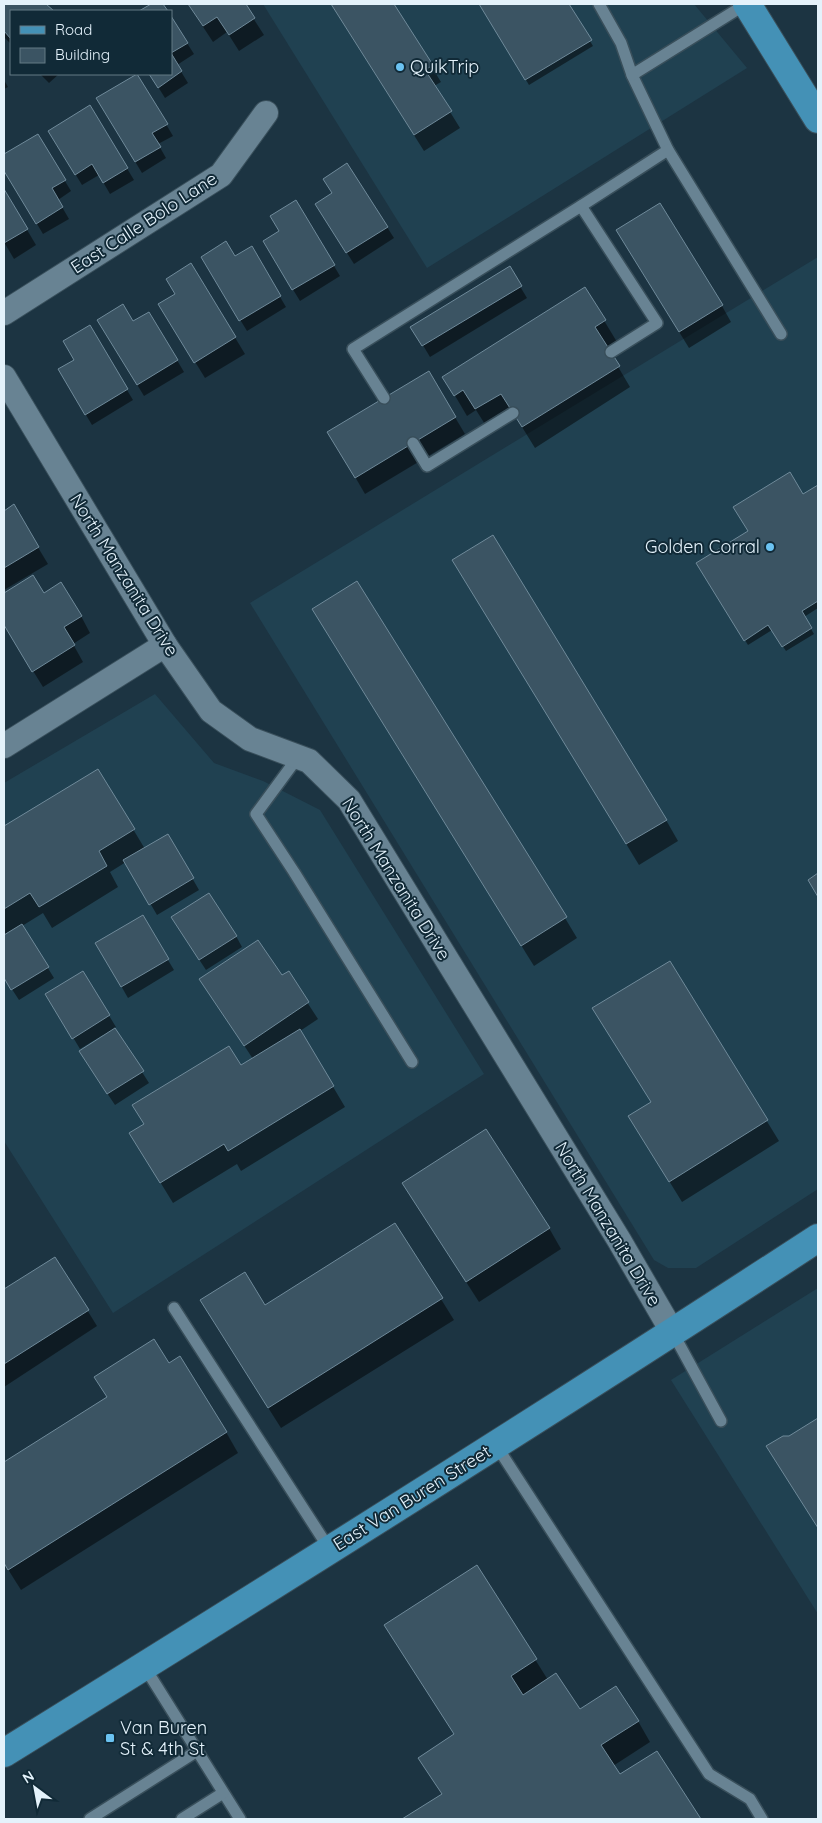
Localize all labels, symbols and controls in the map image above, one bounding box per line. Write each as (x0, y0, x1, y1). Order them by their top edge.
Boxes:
legend (10, 10, 172, 75)
text: Road (55, 20, 92, 39)
text: Building (55, 45, 110, 64)
place label: QuikTrip (410, 55, 479, 78)
marker: QuikTrip (394, 61, 406, 73)
street label: East Calle Bolo Lane (66, 167, 221, 278)
street label: North Manzanita Drive (65, 489, 184, 660)
place label: Golden Corral (645, 535, 760, 558)
marker: Golden Corral (764, 541, 776, 553)
street label: North Manzanita Drive (337, 793, 456, 964)
street label: North Manzanita Drive (550, 1138, 667, 1310)
street label: East Van Buren Street (329, 1440, 495, 1555)
place label: Van Buren St & 4th St (120, 1716, 207, 1760)
marker: Van Buren St & 4th St (104, 1732, 116, 1744)
north arrow (10, 1763, 60, 1813)
text: N (19, 1767, 37, 1787)

